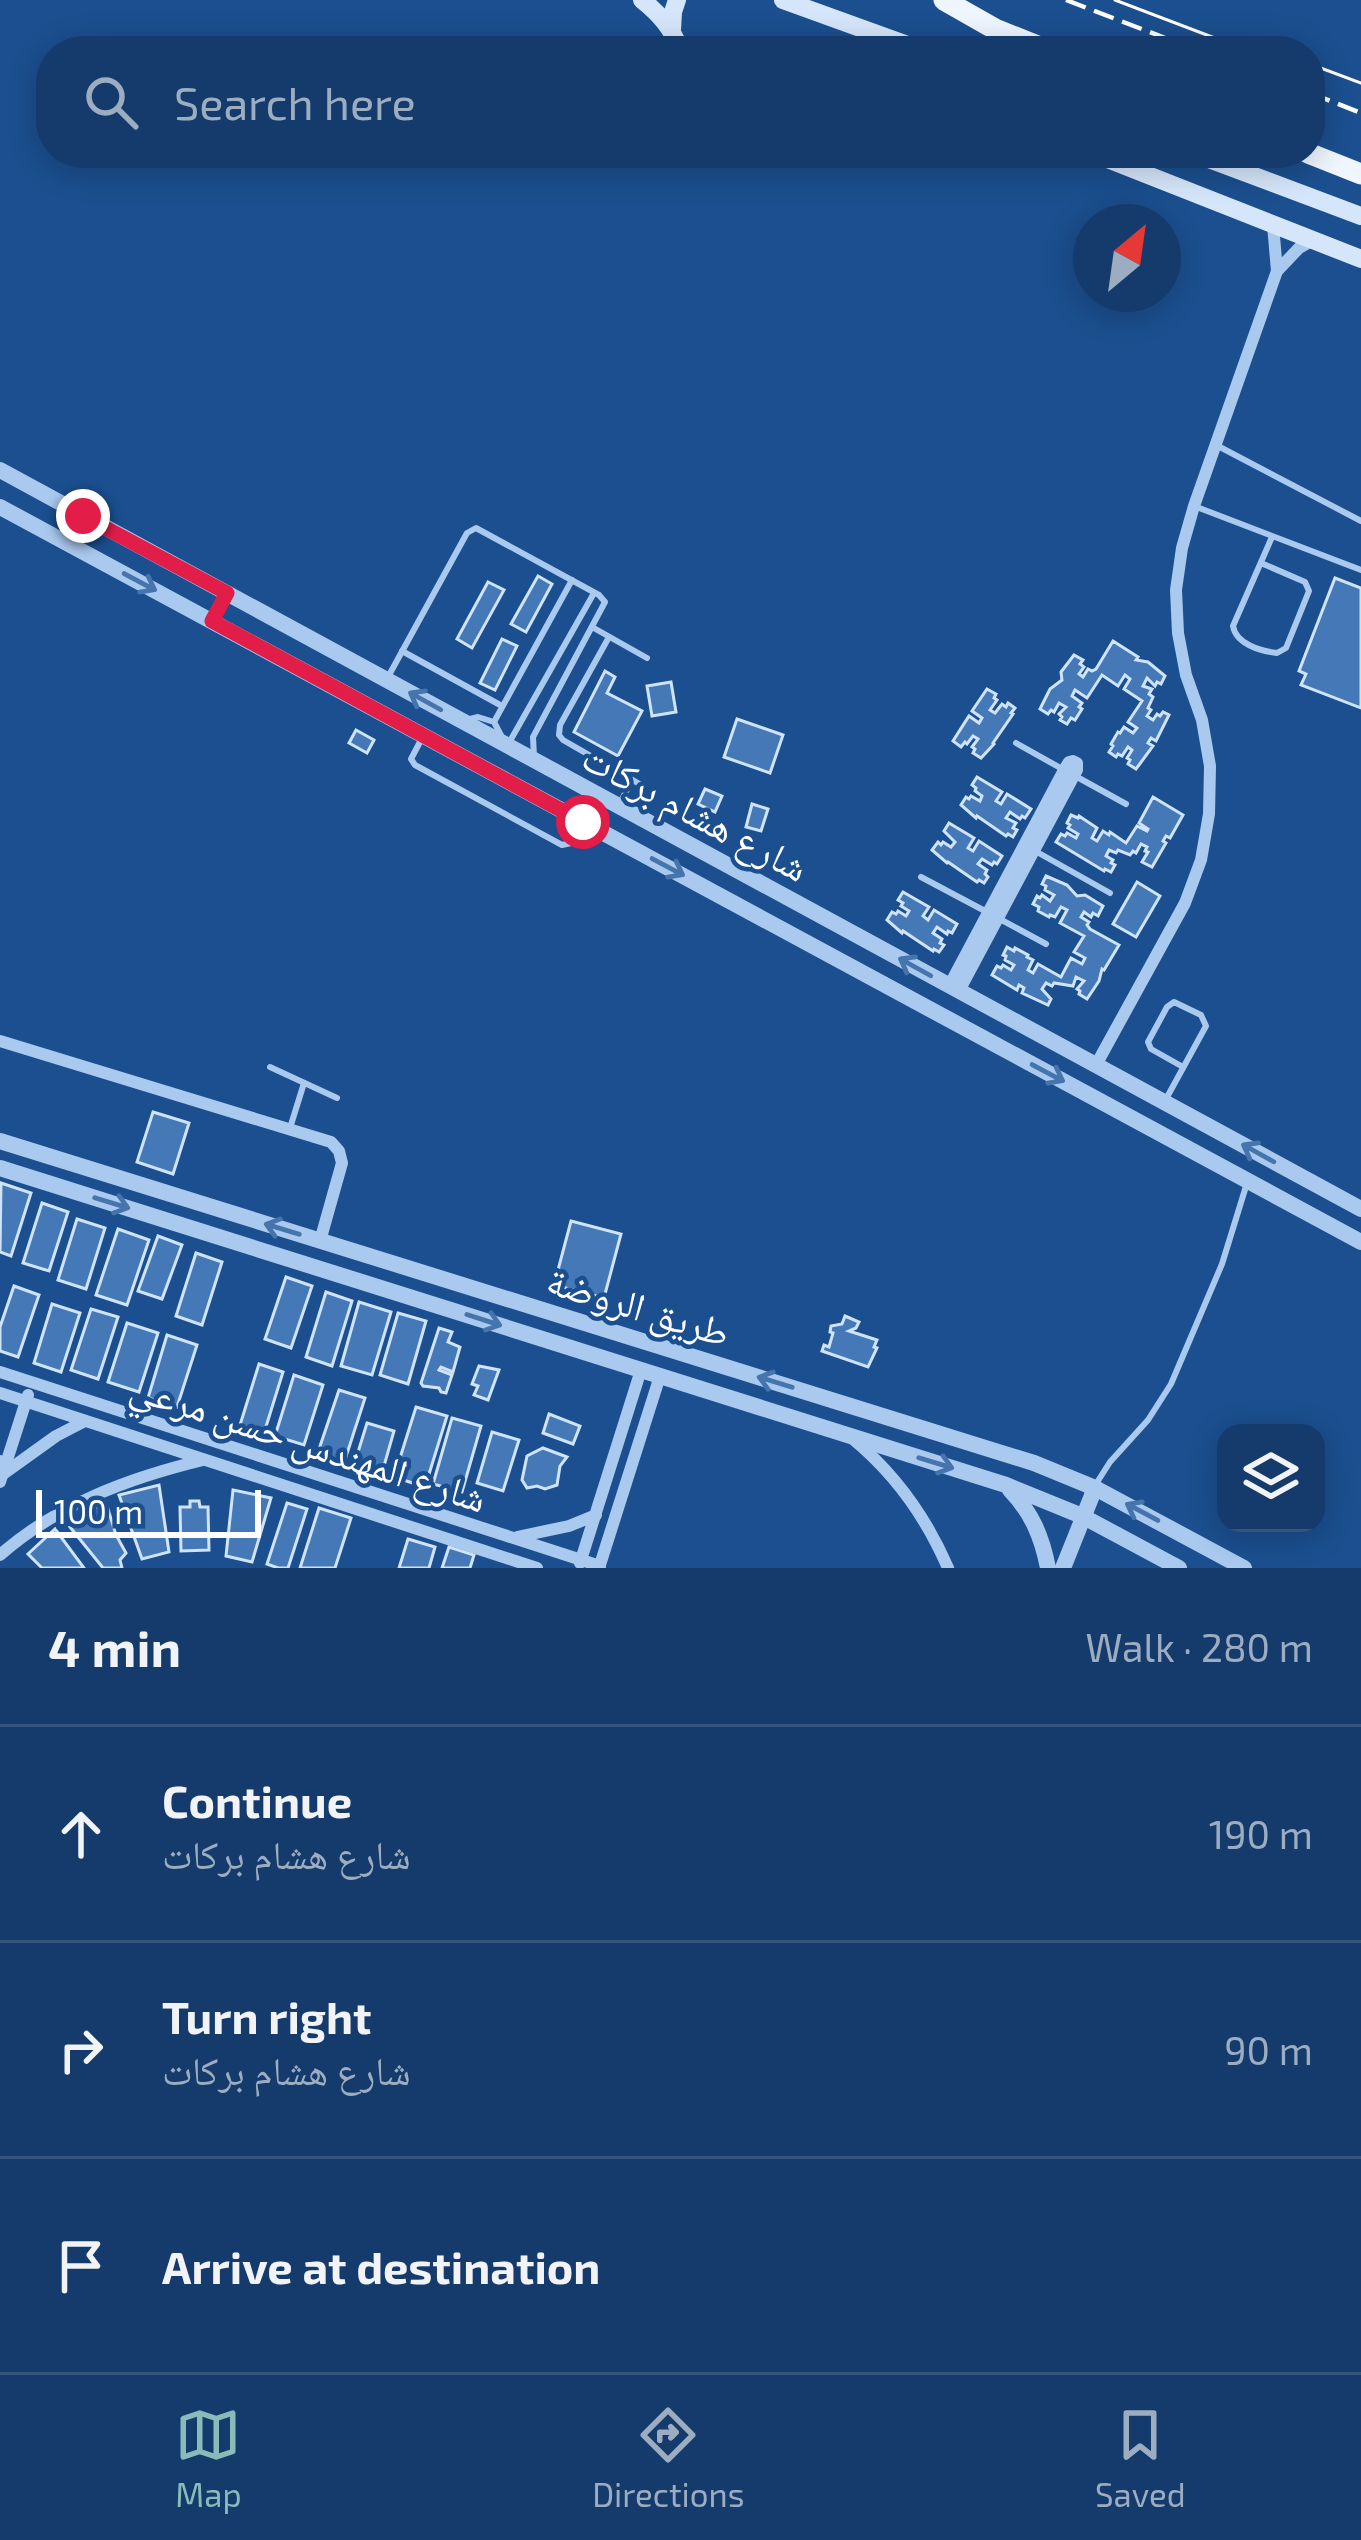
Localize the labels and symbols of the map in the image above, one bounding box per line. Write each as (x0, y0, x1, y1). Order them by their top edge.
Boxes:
north arrow (1073, 204, 1181, 312)
route end (56, 489, 110, 543)
one-way arrow (122, 571, 157, 594)
one-way arrow (409, 689, 444, 712)
street label: شارع هشام بركات (573, 732, 817, 895)
route start (556, 795, 610, 849)
one-way arrow (649, 856, 684, 879)
one-way arrow (899, 955, 934, 978)
one-way arrow (1029, 1062, 1064, 1085)
one-way arrow (1242, 1141, 1277, 1164)
one-way arrow (92, 1193, 130, 1215)
one-way arrow (264, 1216, 302, 1238)
street label: طريق الروضة (541, 1255, 736, 1358)
one-way arrow (464, 1310, 502, 1332)
street label: شارع المهندس حسن مرعي (122, 1361, 493, 1530)
one-way arrow (756, 1370, 794, 1392)
one-way arrow (916, 1453, 954, 1475)
scale bar (36, 1484, 261, 1537)
one-way arrow (1125, 1500, 1160, 1523)

